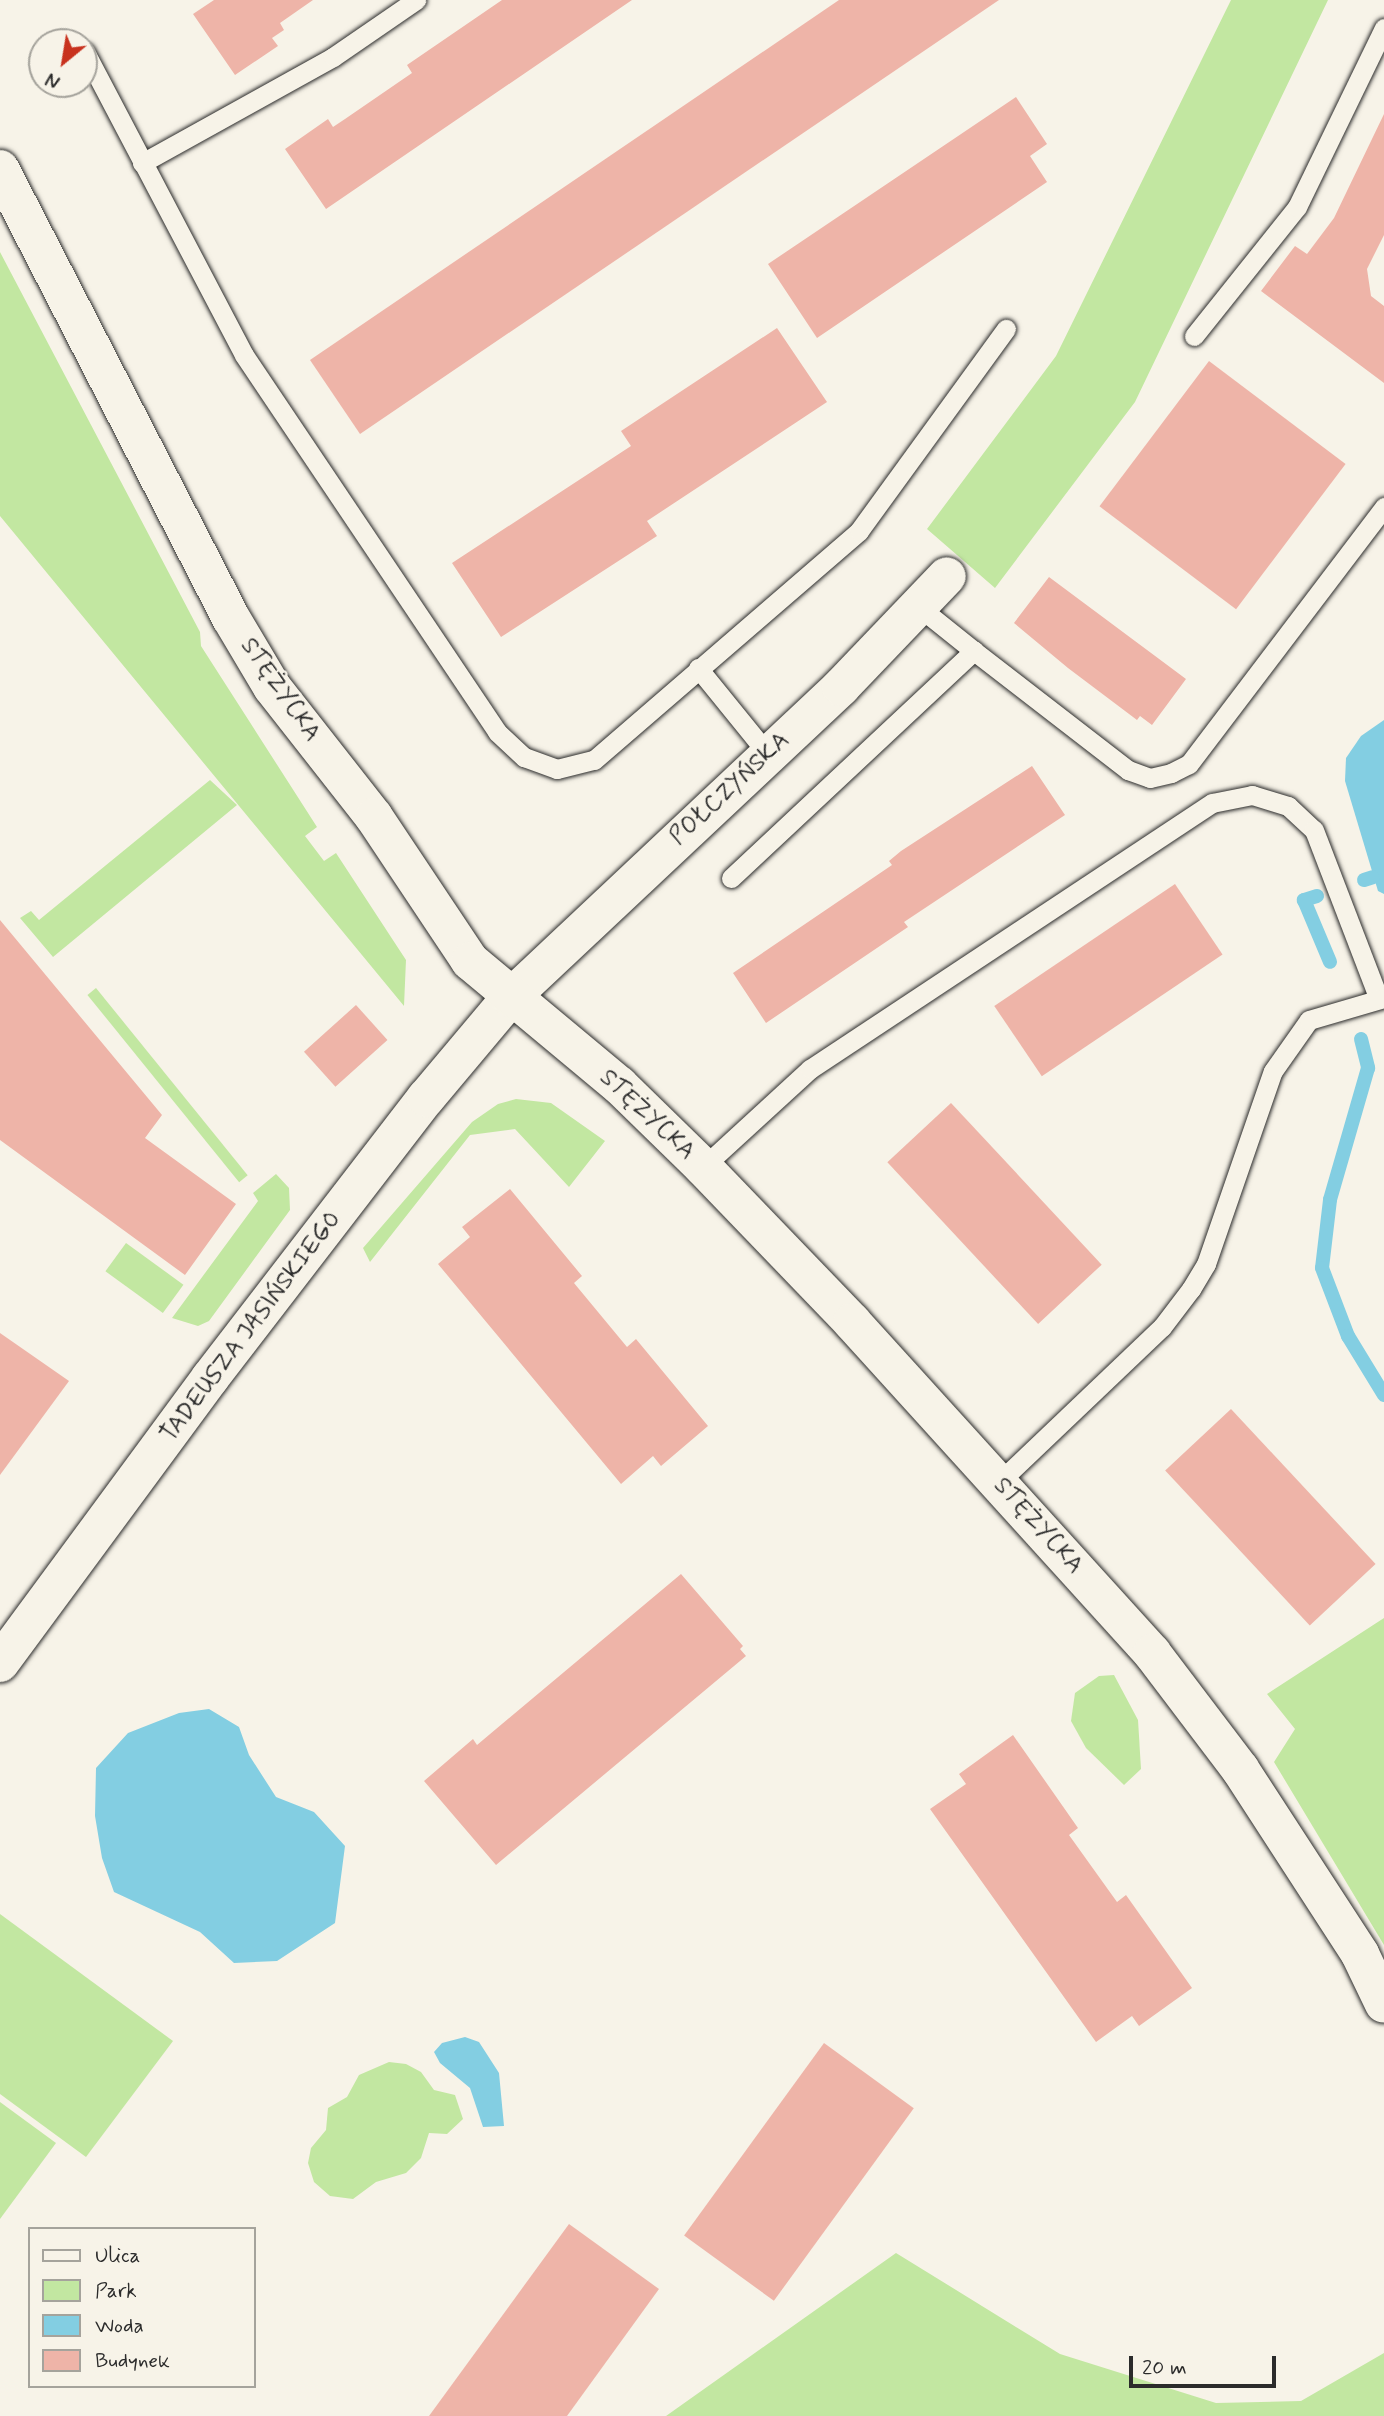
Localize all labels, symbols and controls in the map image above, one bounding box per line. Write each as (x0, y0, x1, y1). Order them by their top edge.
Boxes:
north arrow (28, 28, 98, 98)
text: N (42, 66, 65, 94)
street label: STĘŻYCKA (234, 633, 326, 747)
street label: POŁCZYŃSKA (664, 726, 796, 852)
street label: STĘŻYCKA (593, 1064, 701, 1166)
street label: TADEUSZA JASIŃSKIEGO (152, 1203, 350, 1451)
street label: STĘŻYCKA (987, 1472, 1089, 1580)
legend (28, 2227, 256, 2388)
text: Ulica (95, 2242, 140, 2270)
text: Park (95, 2277, 137, 2305)
text: Woda (95, 2312, 144, 2340)
scale bar (1132, 2342, 1279, 2386)
text: Budynek (95, 2347, 170, 2375)
text: 20 m (1142, 2354, 1187, 2382)

